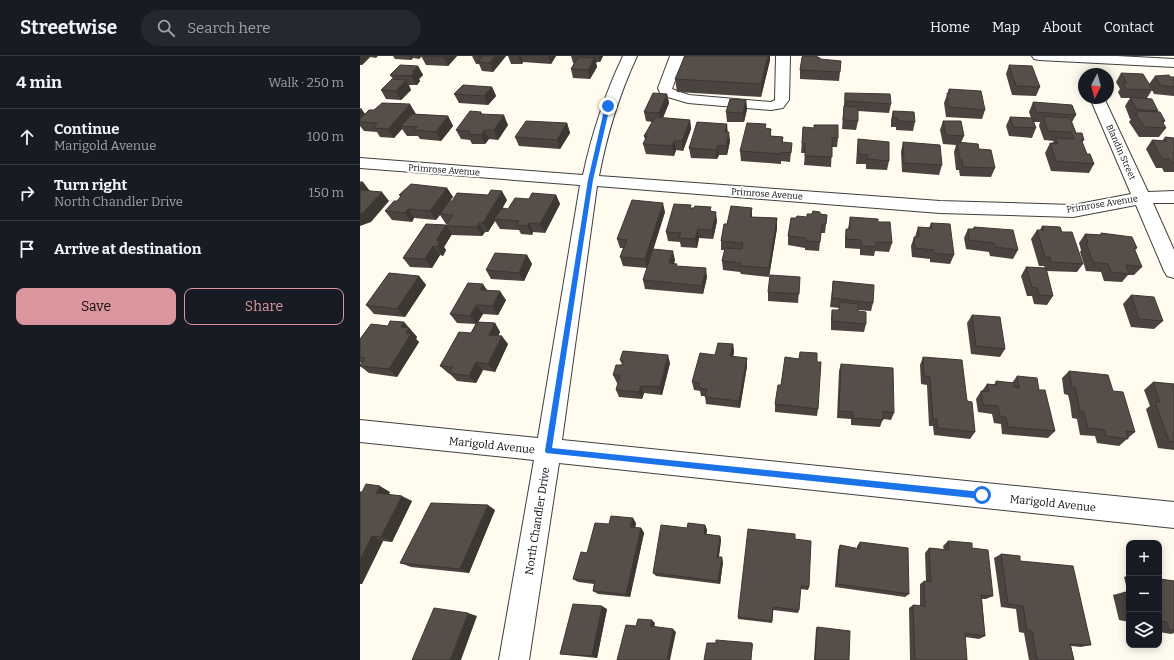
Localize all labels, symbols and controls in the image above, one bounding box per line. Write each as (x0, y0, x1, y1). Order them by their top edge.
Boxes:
search box (141, 10, 421, 46)
text: Streetwise (20, 16, 117, 39)
icon: search (155, 17, 177, 39)
text: Search here (187, 19, 270, 37)
text: Home (930, 19, 970, 36)
text: Map (992, 19, 1020, 36)
text: About (1042, 19, 1082, 36)
text: Contact (1104, 19, 1154, 36)
north arrow (1078, 68, 1114, 104)
text: 4 min (16, 72, 62, 93)
text: Walk · 250 m (268, 75, 344, 90)
route end (599, 97, 617, 115)
text: Continue (54, 120, 120, 138)
street label: Blandin Street (1104, 123, 1138, 182)
icon: ahead (16, 126, 38, 148)
text: 100 m (307, 129, 344, 144)
text: Marigold Avenue (54, 138, 156, 153)
street label: Primrose Avenue (408, 163, 480, 178)
text: Turn right (54, 176, 127, 194)
icon: right (16, 182, 38, 204)
text: 150 m (308, 185, 344, 200)
street label: Primrose Avenue (731, 187, 803, 202)
street label: Primrose Avenue (1066, 193, 1138, 215)
text: North Chandler Drive (54, 194, 183, 209)
icon: arrive (16, 238, 38, 260)
text: Arrive at destination (54, 240, 201, 258)
button: Save (16, 288, 176, 325)
button: Share (184, 288, 344, 325)
street label: Marigold Avenue (448, 435, 536, 456)
street label: North Chandler Drive (523, 466, 552, 576)
route start (973, 486, 991, 504)
street label: Marigold Avenue (1009, 493, 1097, 514)
map controls (1126, 540, 1162, 648)
button: + (1126, 540, 1162, 576)
button: − (1126, 576, 1162, 612)
button: layers (1126, 612, 1162, 648)

